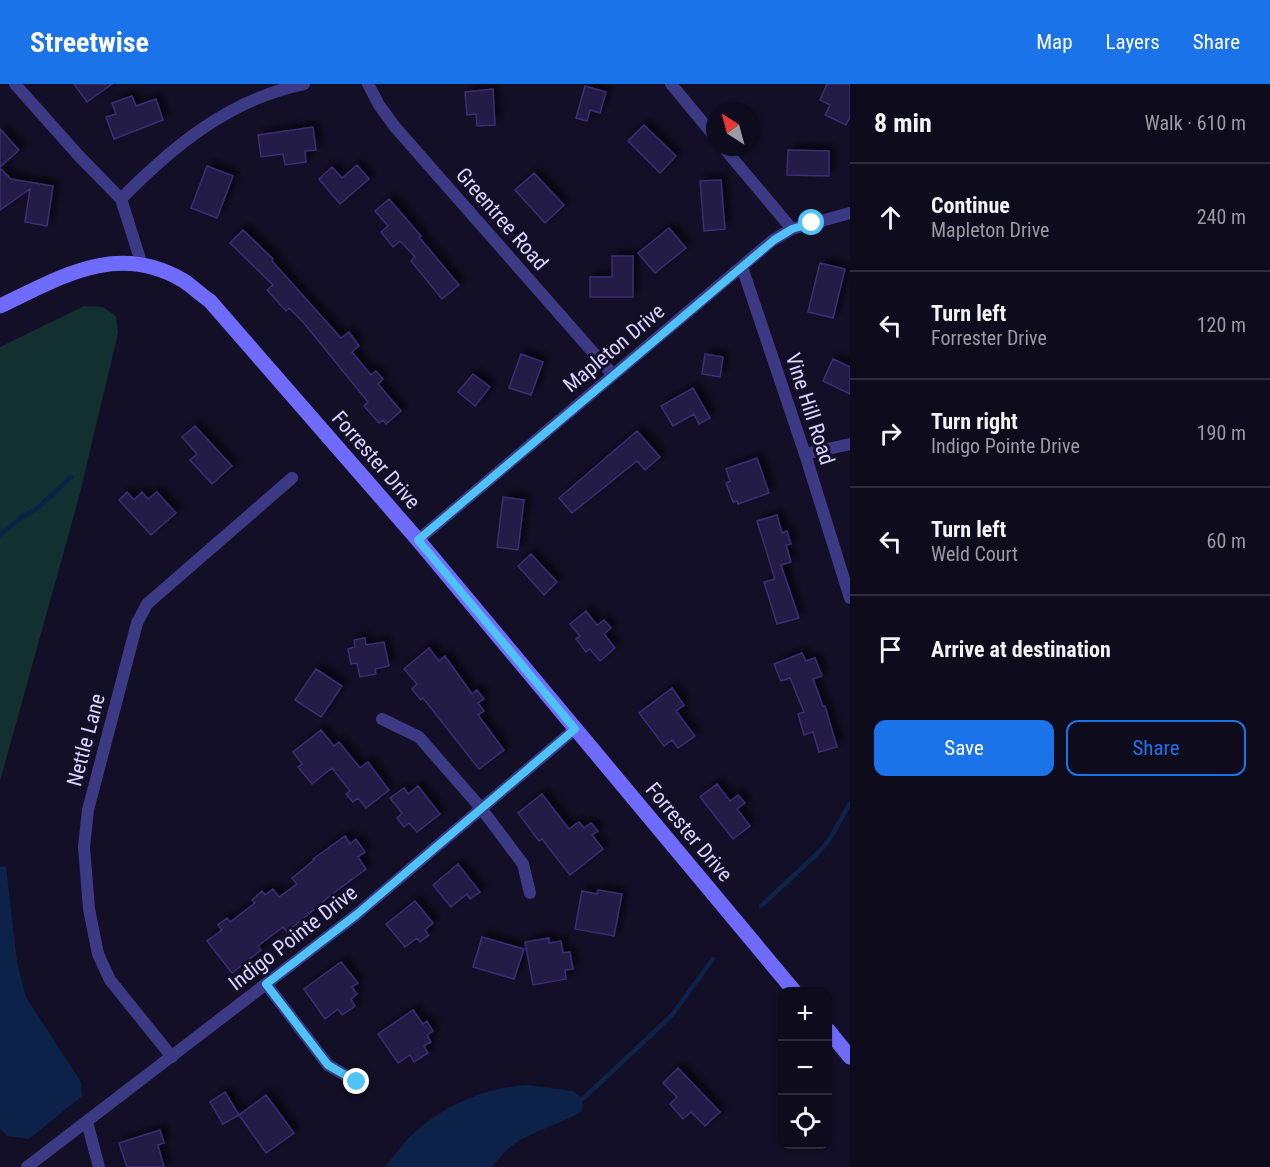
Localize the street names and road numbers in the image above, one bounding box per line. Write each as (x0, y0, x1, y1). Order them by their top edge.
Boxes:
street label: Greentree Road (451, 163, 553, 275)
street label: Mapleton Drive (559, 299, 669, 397)
street label: Vine Hill Road (781, 350, 839, 468)
street label: Forrester Drive (327, 406, 425, 514)
street label: Nettle Lane (62, 691, 110, 789)
street label: Forrester Drive (641, 778, 737, 886)
street label: Indigo Pointe Drive (224, 880, 362, 996)

